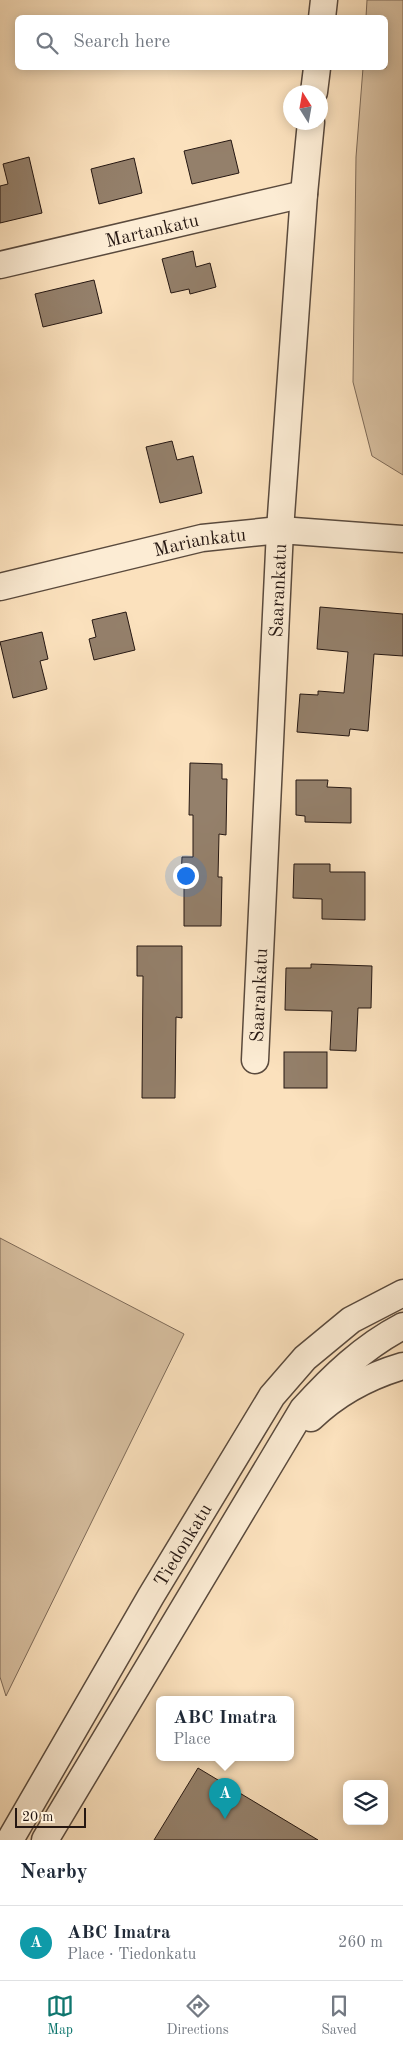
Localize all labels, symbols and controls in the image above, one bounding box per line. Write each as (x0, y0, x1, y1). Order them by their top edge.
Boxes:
search box (15, 15, 388, 70)
icon: search (33, 29, 61, 57)
text: Search here (73, 33, 170, 52)
north arrow (283, 85, 328, 130)
street label: Martankatu (104, 212, 201, 252)
street label: Mariankatu (152, 527, 247, 561)
street label: Saarankatu (268, 543, 291, 638)
your location (173, 863, 199, 889)
street label: Saarankatu (249, 948, 272, 1043)
street label: Tiedonkatu (152, 1501, 217, 1591)
popup (156, 1696, 294, 1761)
text: ABC Imatra (173, 1709, 277, 1728)
text: Place (173, 1732, 211, 1748)
pin: A (209, 1778, 241, 1819)
map controls (343, 1780, 388, 1825)
button: layers (343, 1780, 388, 1825)
scale bar (15, 1805, 86, 1828)
text: 20 m (22, 1810, 53, 1824)
text: Nearby (20, 1862, 88, 1883)
text: ABC Imatra (67, 1924, 171, 1943)
text: A (30, 1935, 42, 1951)
text: 260 m (338, 1935, 383, 1951)
text: Place · Tiedonkatu (67, 1947, 196, 1963)
tab: Map (46, 1992, 74, 2039)
tab: Directions (167, 1992, 229, 2039)
tab: Saved (321, 1992, 357, 2039)

